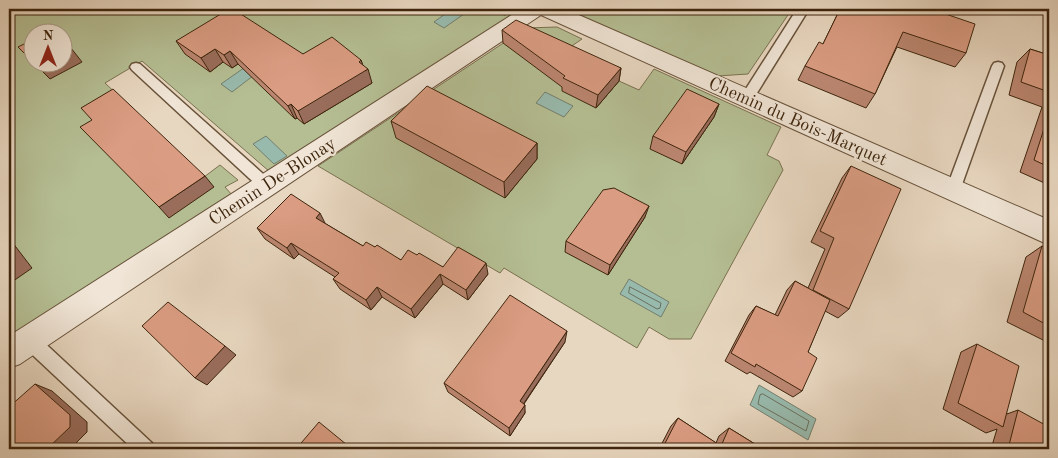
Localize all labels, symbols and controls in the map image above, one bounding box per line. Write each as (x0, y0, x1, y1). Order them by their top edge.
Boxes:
north arrow (22, 22, 72, 72)
text: N (43, 29, 54, 43)
street label: Chemin du Bois-Marquet (706, 74, 890, 169)
street label: Chemin De-Blonay (206, 134, 340, 229)

